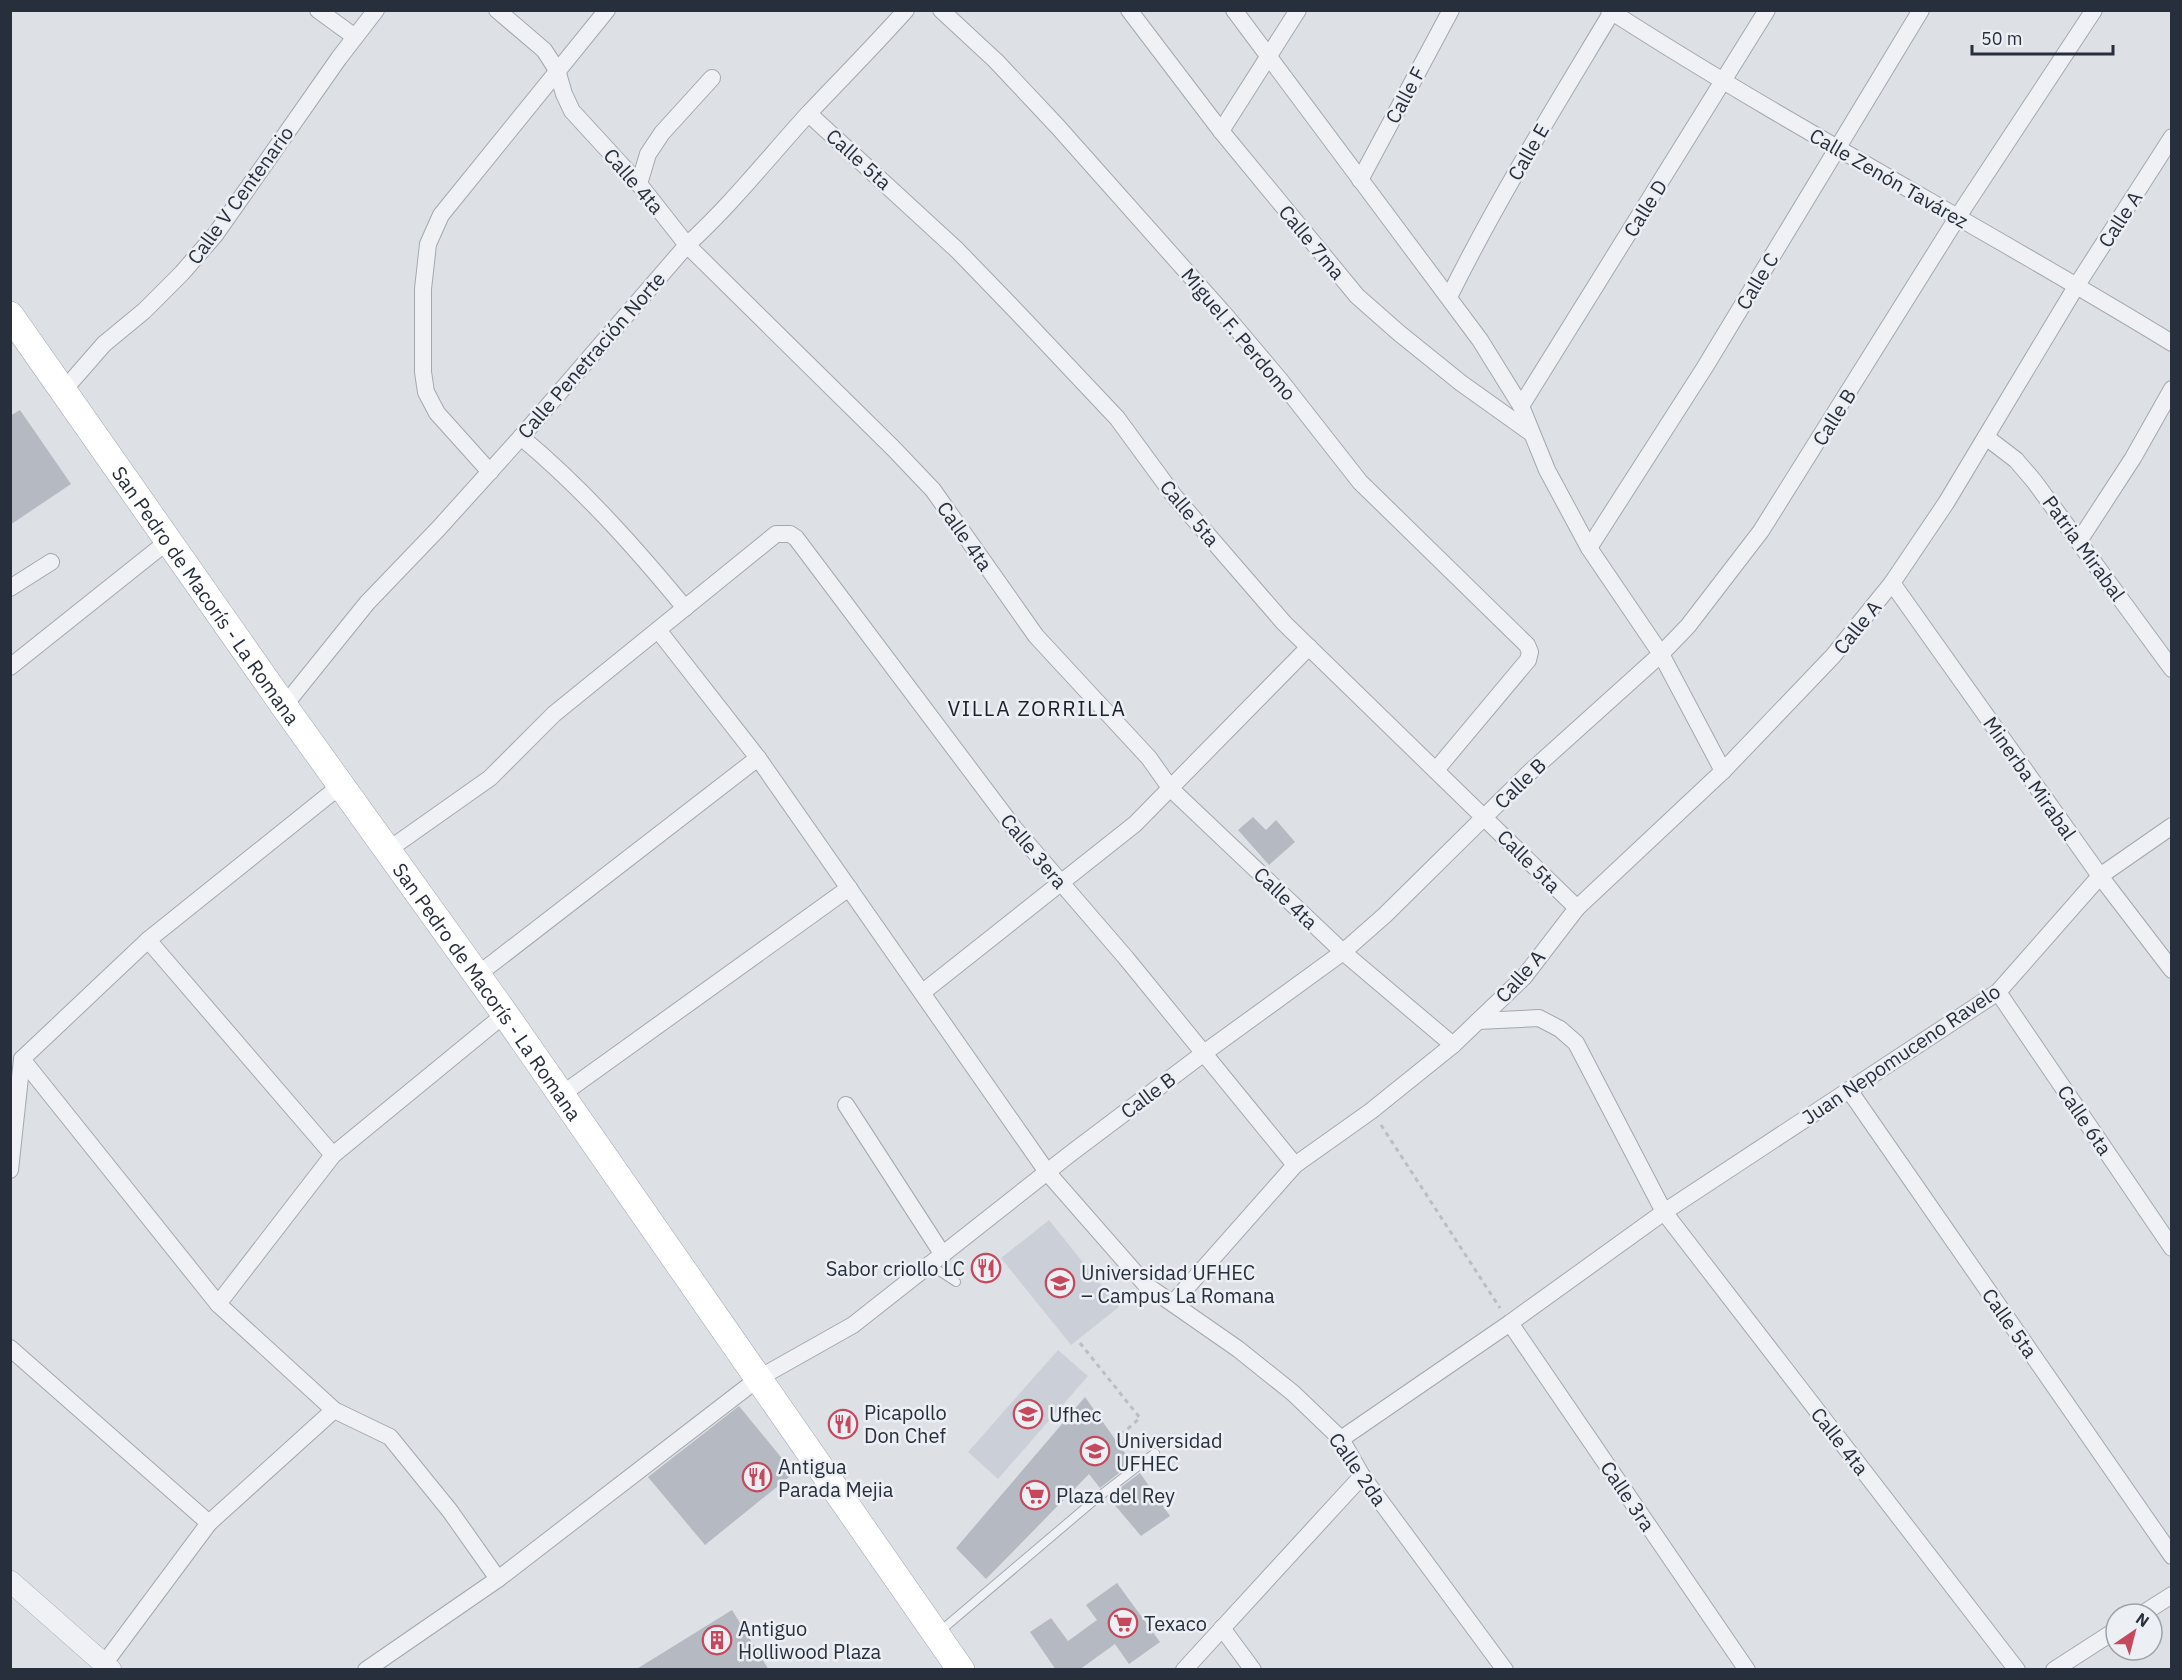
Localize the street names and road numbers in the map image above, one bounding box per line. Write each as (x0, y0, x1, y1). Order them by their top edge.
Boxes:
street label: Calle F (1379, 62, 1431, 128)
street label: Calle E (1501, 119, 1555, 185)
street label: Calle V Centenario (181, 120, 299, 270)
street label: Calle 5ta (821, 122, 898, 196)
street label: Calle Zenón Tavárez (1805, 122, 1973, 234)
street label: Calle 4ta (598, 142, 670, 220)
street label: Calle D (1617, 174, 1673, 242)
street label: Calle A (2092, 185, 2148, 253)
street label: Calle 7ma (1273, 199, 1351, 285)
street label: Calle C (1729, 247, 1785, 315)
street label: Miguel F. Perdomo (1176, 262, 1302, 406)
street label: Calle Penetración Norte (511, 266, 671, 444)
street label: Calle B (1806, 383, 1862, 451)
street label: San Pedro de Macorís - La Romana (106, 460, 307, 730)
street label: Calle 5ta (1154, 474, 1226, 552)
street label: Patria Mirabal (2037, 490, 2131, 606)
street label: Calle 4ta (931, 496, 999, 576)
street label: Calle A (1827, 594, 1887, 660)
street label: Minerba Mirabal (1977, 711, 2083, 845)
street label: Calle B (1488, 752, 1552, 814)
street label: Calle 3era (995, 808, 1074, 895)
street label: Calle 5ta (1491, 823, 1567, 899)
street label: San Pedro de Macorís - La Romana (387, 857, 589, 1126)
street label: Calle 4ta (1248, 861, 1324, 935)
street label: Calle A (1489, 944, 1551, 1008)
street label: Juan Nepomuceno Ravelo (1797, 977, 2005, 1131)
street label: Calle B (1115, 1065, 1181, 1125)
street label: Calle 6ta (2052, 1080, 2119, 1161)
street label: Calle 5ta (1976, 1283, 2044, 1363)
street label: Calle 4ta (1805, 1401, 1875, 1481)
street label: Calle 2da (1323, 1427, 1393, 1511)
street label: Calle 3ra (1595, 1455, 1662, 1537)

